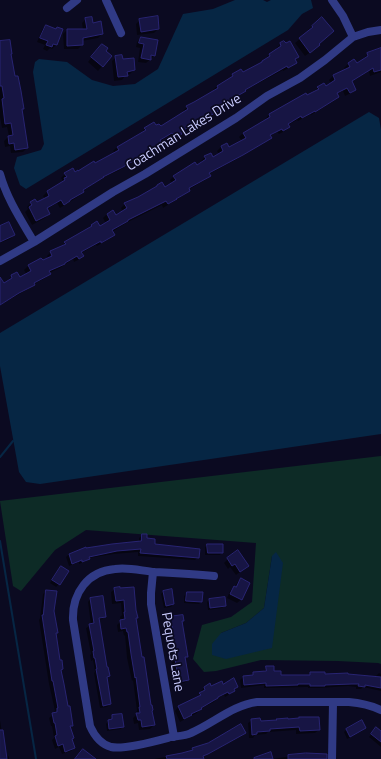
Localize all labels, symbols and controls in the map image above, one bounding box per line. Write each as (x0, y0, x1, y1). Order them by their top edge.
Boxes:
street label: Coachman Lakes Drive (123, 91, 245, 175)
street label: Pequots Lane (157, 611, 187, 693)

